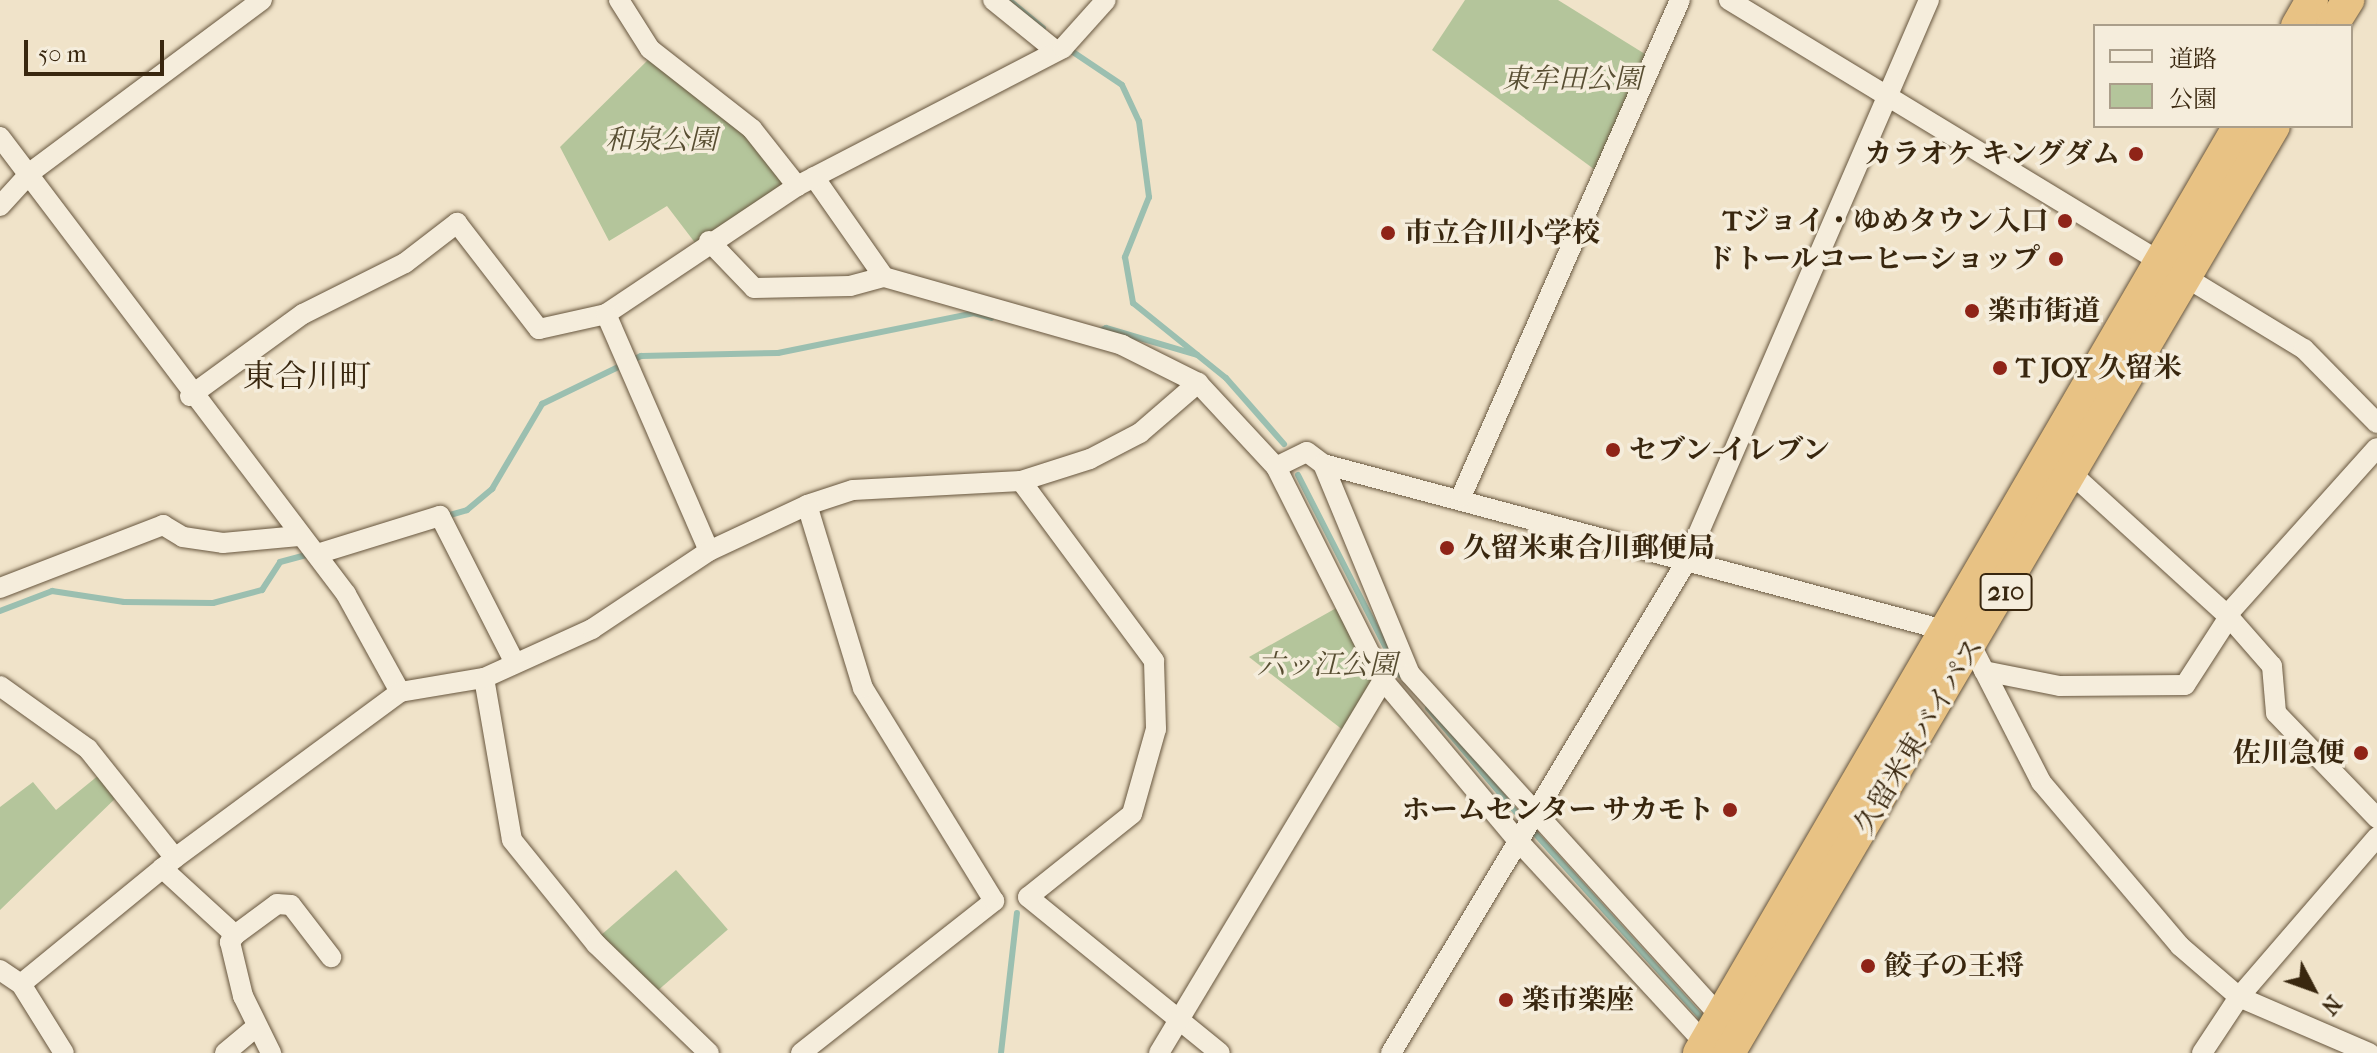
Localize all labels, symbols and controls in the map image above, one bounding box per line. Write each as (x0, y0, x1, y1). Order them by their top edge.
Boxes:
scale bar (28, 24, 168, 74)
legend (2093, 24, 2353, 128)
text: 50 m (38, 40, 87, 68)
text: 道路 (2169, 45, 2217, 73)
park label: 東牟田公園 (1502, 62, 1642, 96)
text: 公園 (2169, 85, 2217, 113)
park label: 和泉公園 (605, 123, 717, 157)
place label: カラオケ キングダム (1862, 137, 2120, 171)
marker: カラオケ キングダム (2127, 145, 2145, 163)
place label: Tジョイ・ゆめタウン入口 (1722, 204, 2049, 238)
marker: Tジョイ・ゆめタウン入口 (2056, 212, 2074, 230)
place label: 市立合川小学校 (1404, 216, 1600, 250)
marker: 市立合川小学校 (1379, 224, 1397, 242)
place label: ドトールコーヒーショップ (1705, 242, 2040, 276)
marker: ドトールコーヒーショップ (2047, 250, 2065, 268)
place label: 楽市街道 (1988, 294, 2100, 328)
marker: 楽市街道 (1963, 302, 1981, 320)
place label: T JOY 久留米 (2016, 351, 2182, 385)
district label: 東合川町 (243, 358, 371, 396)
marker: T JOY 久留米 (1991, 359, 2009, 377)
place label: セブン-イレブン (1629, 433, 1832, 467)
marker: セブン-イレブン (1604, 441, 1622, 459)
place label: 久留米東合川郵便局 (1463, 531, 1715, 565)
marker: 久留米東合川郵便局 (1438, 539, 1456, 557)
road number: 210 (1978, 570, 2034, 614)
street label: 久留米東バイパス (1847, 631, 1991, 841)
park label: 六ッ江公園 (1257, 648, 1397, 682)
place label: 佐川急便 (2233, 736, 2345, 770)
marker: 佐川急便 (2352, 744, 2370, 762)
place label: ホームセンター サカモト (1400, 793, 1714, 827)
marker: ホームセンター サカモト (1721, 801, 1739, 819)
place label: 餃子の王将 (1884, 949, 2024, 983)
north arrow (2273, 949, 2353, 1029)
marker: 餃子の王将 (1859, 957, 1877, 975)
place label: 楽市楽座 (1522, 983, 1634, 1017)
text: N (2316, 990, 2346, 1020)
marker: 楽市楽座 (1497, 991, 1515, 1009)

